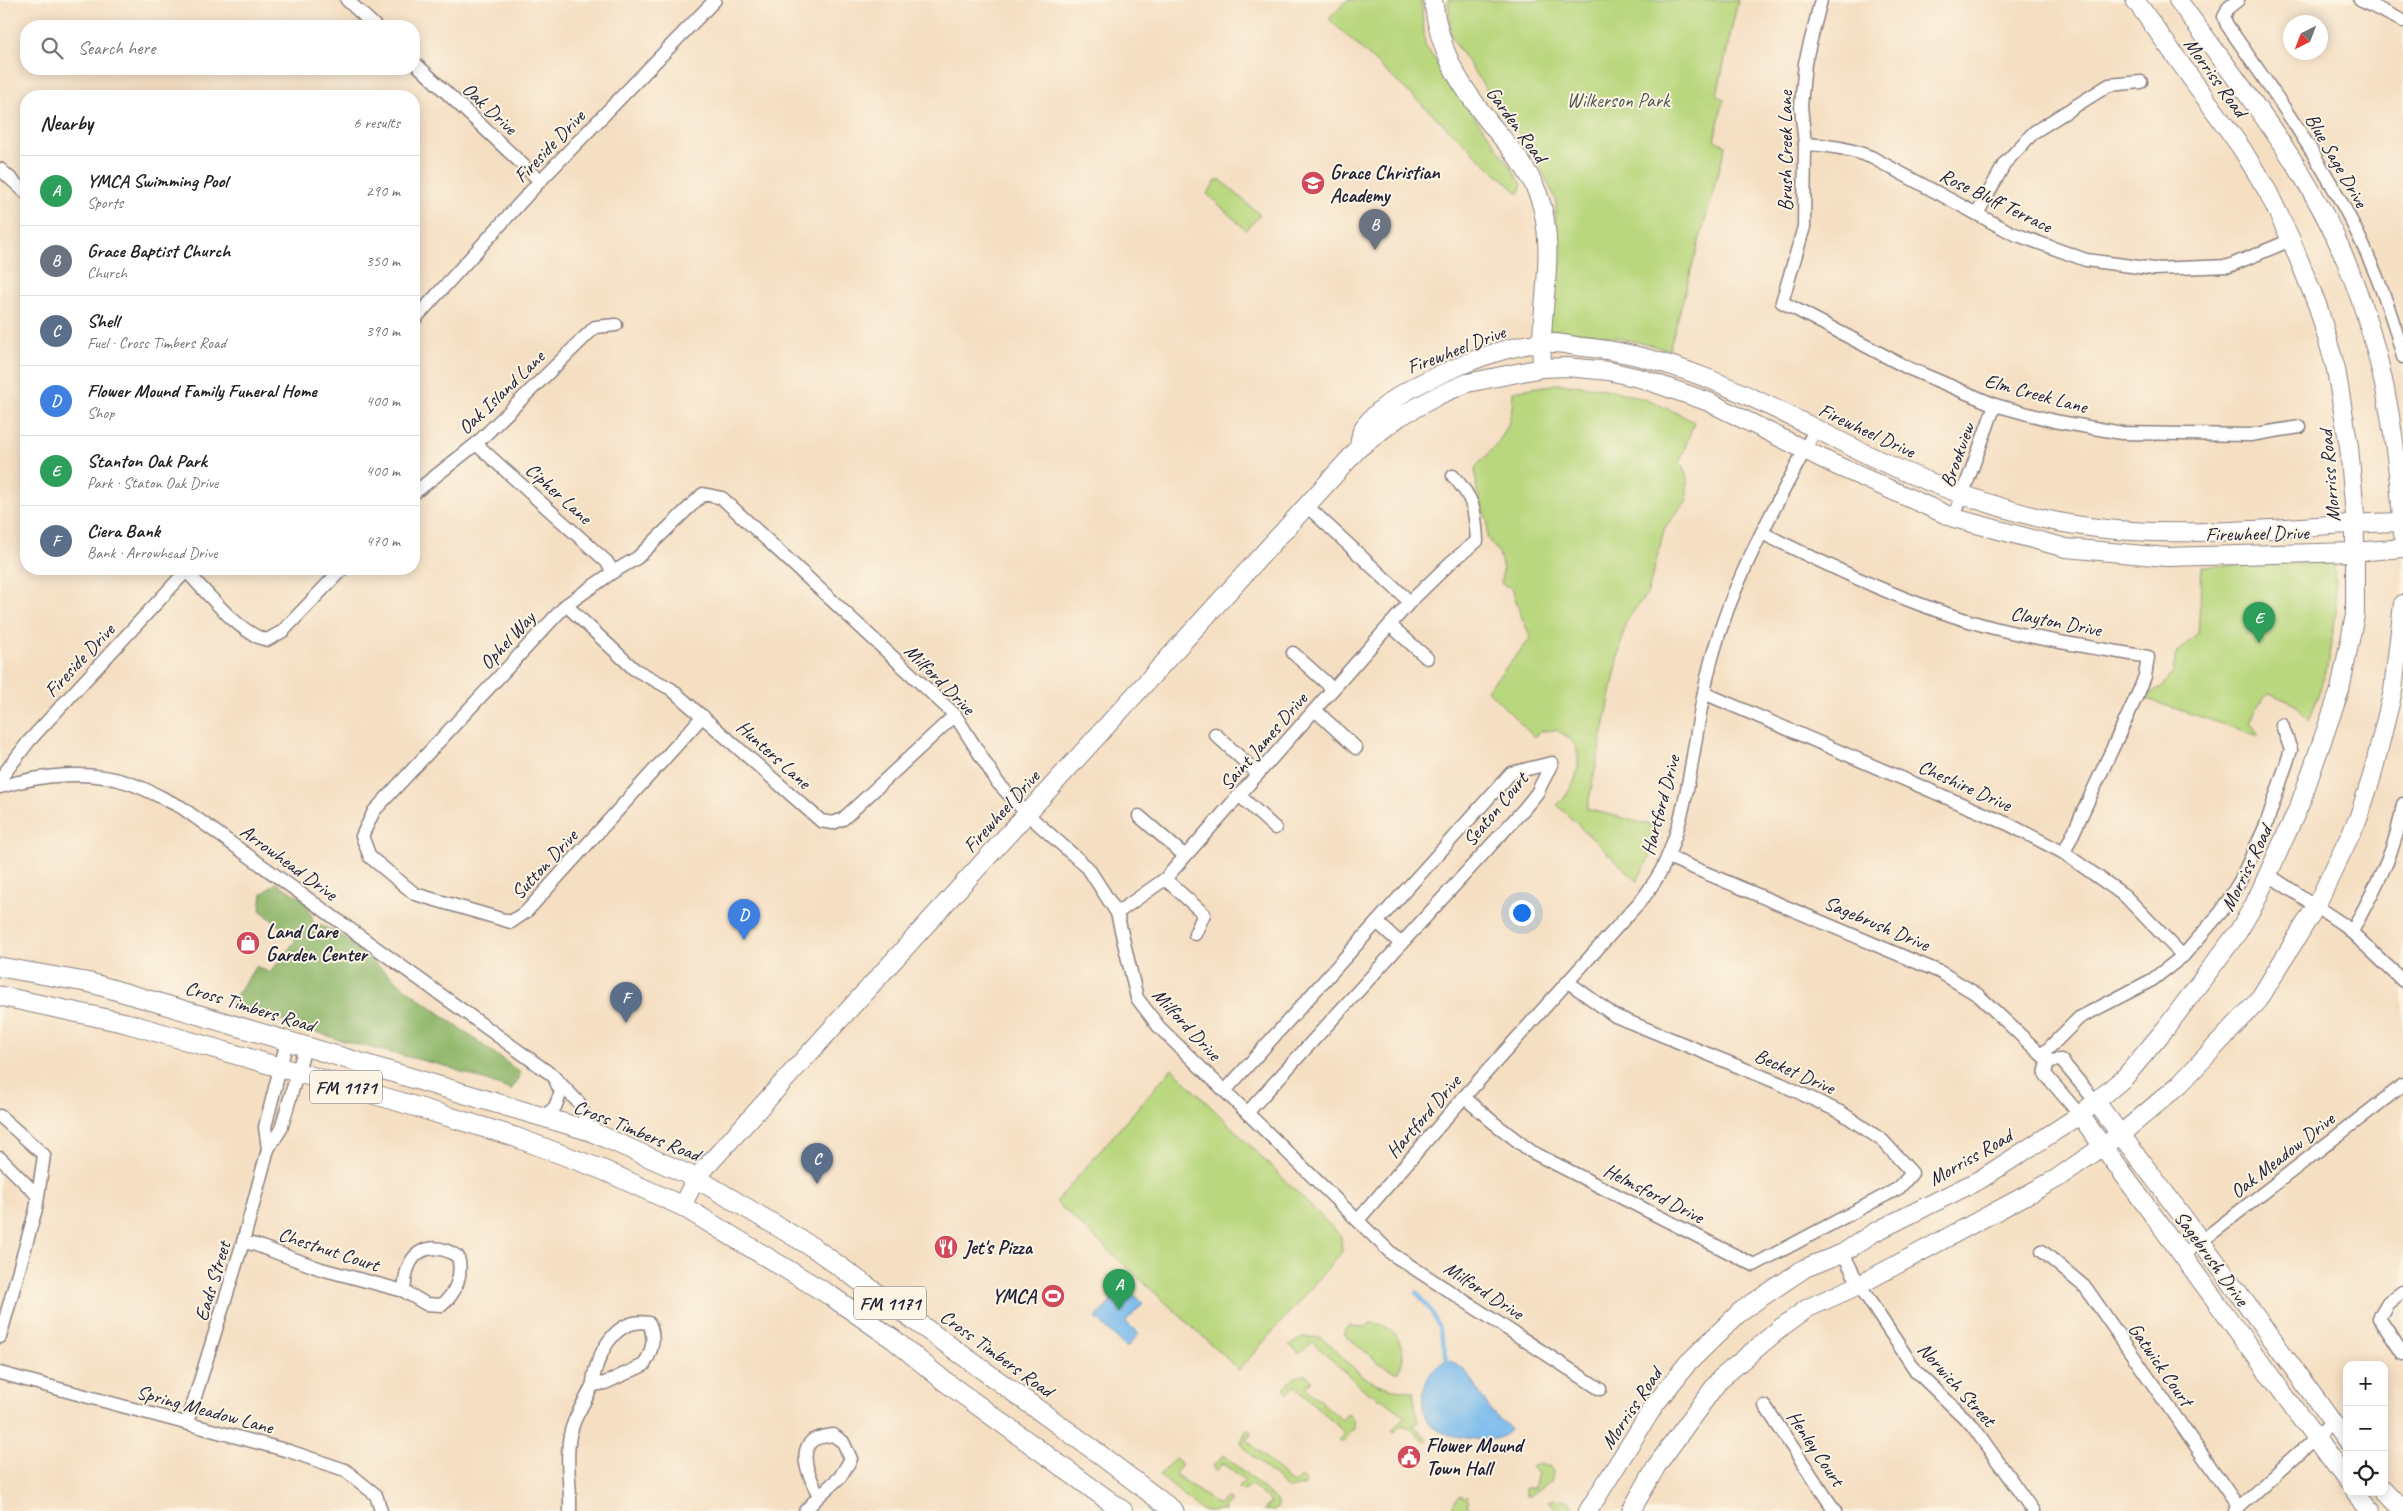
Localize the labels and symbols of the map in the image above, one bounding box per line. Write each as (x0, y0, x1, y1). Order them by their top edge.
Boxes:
north arrow (2283, 15, 2328, 60)
street label: Morriss Road (2178, 33, 2255, 125)
street label: Oak Drive (457, 77, 524, 141)
street label: Garden Road (1481, 81, 1554, 170)
park label: Wilkerson Park (1567, 88, 1671, 113)
street label: Brush Creek Lane (1773, 89, 1798, 211)
street label: Fireside Drive (508, 103, 591, 188)
street label: Blue Sage Drive (2300, 109, 2374, 213)
place label: Grace Christian Academy (1330, 160, 1441, 208)
street label: Rose Bluff Terrace (1936, 163, 2057, 239)
school or university icon: Grace Christian Academy (1300, 170, 1326, 196)
pin: B (1359, 209, 1391, 250)
street label: Firewheel Drive (1404, 319, 1510, 380)
street label: Oak Island Lane (453, 344, 551, 440)
street label: Elm Creek Lane (1982, 368, 2091, 420)
street label: Firewheel Drive (1815, 397, 1920, 464)
street label: Brookview (1934, 418, 1981, 491)
street label: Morriss Road (2313, 426, 2346, 523)
street label: Cipher Lane (520, 457, 598, 531)
street label: Firewheel Drive (2205, 520, 2310, 547)
street label: Clayton Drive (2009, 600, 2105, 643)
pin: E (2243, 602, 2275, 643)
street label: Ophel Way (474, 604, 542, 675)
street label: Fireside Drive (39, 617, 121, 703)
street label: Milford Drive (899, 639, 981, 721)
street label: Saint James Drive (1214, 686, 1314, 795)
street label: Hunters Lane (731, 714, 817, 795)
street label: Hartford Drive (1635, 751, 1686, 858)
street label: Cheshire Drive (1914, 754, 2016, 818)
street label: Firewheel Drive (958, 764, 1046, 858)
street label: Seaton Court (1457, 765, 1535, 851)
street label: Morriss Road (2215, 818, 2279, 915)
street label: Arrowhead Drive (235, 819, 343, 907)
street label: Sutton Drive (506, 823, 584, 905)
street label: Sagebrush Drive (1820, 890, 1934, 957)
pin: D (728, 899, 760, 940)
your location (1509, 900, 1535, 926)
place label: Land Care Garden Center (266, 919, 369, 967)
shop icon: Land Care Garden Center (235, 930, 261, 956)
street label: Cross Timbers Road (182, 975, 320, 1039)
pin: F (610, 982, 642, 1023)
street label: Milford Drive (1147, 983, 1228, 1067)
street label: Becket Drive (1751, 1043, 1840, 1101)
street label: Hartford Drive (1380, 1068, 1467, 1163)
road number: FM 1171 (310, 1070, 382, 1104)
street label: Cross Timbers Road (570, 1094, 706, 1168)
street label: Oak Meadow Drive (2225, 1106, 2341, 1204)
street label: Morriss Road (1924, 1122, 2019, 1191)
pin: C (801, 1143, 833, 1184)
street label: Helmsford Drive (1600, 1158, 1709, 1230)
street label: Sagebrush Drive (2169, 1206, 2255, 1312)
street label: Chestnut Court (275, 1221, 385, 1278)
restaurant icon: Jet's Pizza (933, 1234, 959, 1260)
place label: Jet's Pizza (962, 1235, 1034, 1260)
street label: Eads Street (189, 1236, 237, 1324)
street label: Milford Drive (1439, 1255, 1530, 1326)
pin: A (1103, 1269, 1135, 1310)
sports icon: YMCA (1040, 1283, 1066, 1309)
place label: YMCA (992, 1284, 1038, 1309)
road number: FM 1171 (854, 1286, 926, 1320)
street label: Cross Timbers Road (935, 1304, 1061, 1405)
street label: Gatwick Court (2123, 1318, 2200, 1414)
street label: Norwich Street (1912, 1337, 2003, 1434)
street label: Morriss Road (1595, 1360, 1669, 1454)
street label: Spring Meadow Lane (134, 1379, 277, 1440)
street label: Henley Court (1781, 1406, 1851, 1493)
place label: Flower Mound Town Hall (1426, 1433, 1526, 1481)
public building icon: Flower Mound Town Hall (1396, 1444, 1422, 1470)

